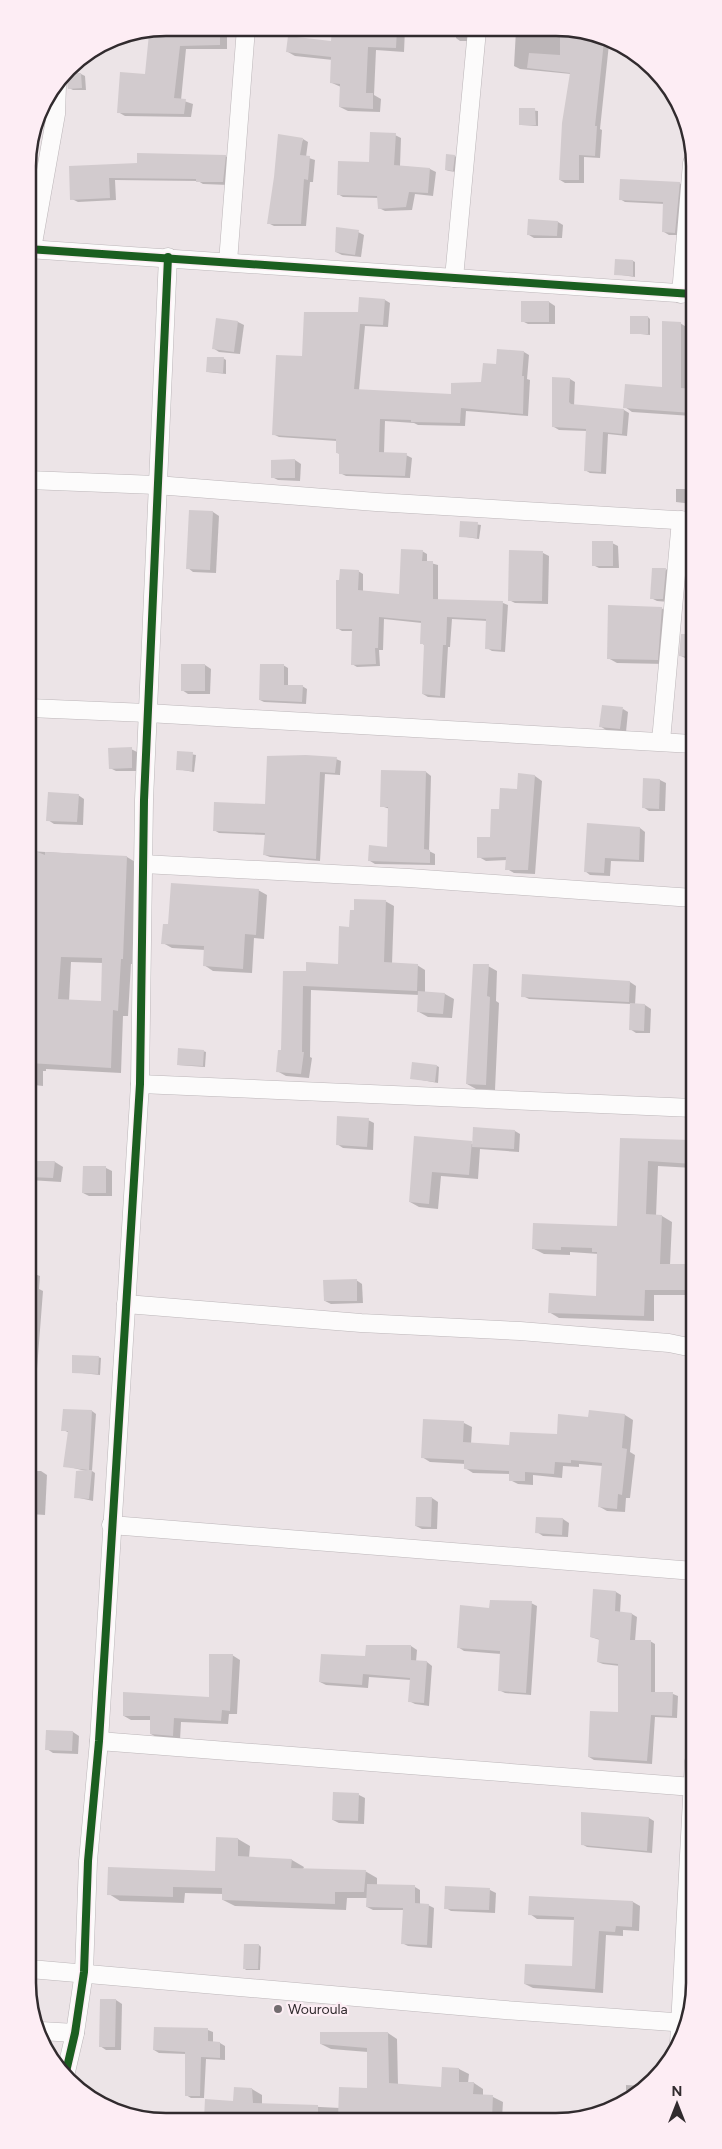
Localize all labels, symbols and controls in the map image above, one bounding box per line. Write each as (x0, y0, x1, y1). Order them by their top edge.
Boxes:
place label: Wouroula (288, 2001, 348, 2018)
marker: Wouroula (272, 2003, 284, 2015)
north arrow (652, 2079, 702, 2129)
text: N (672, 2083, 682, 2100)

